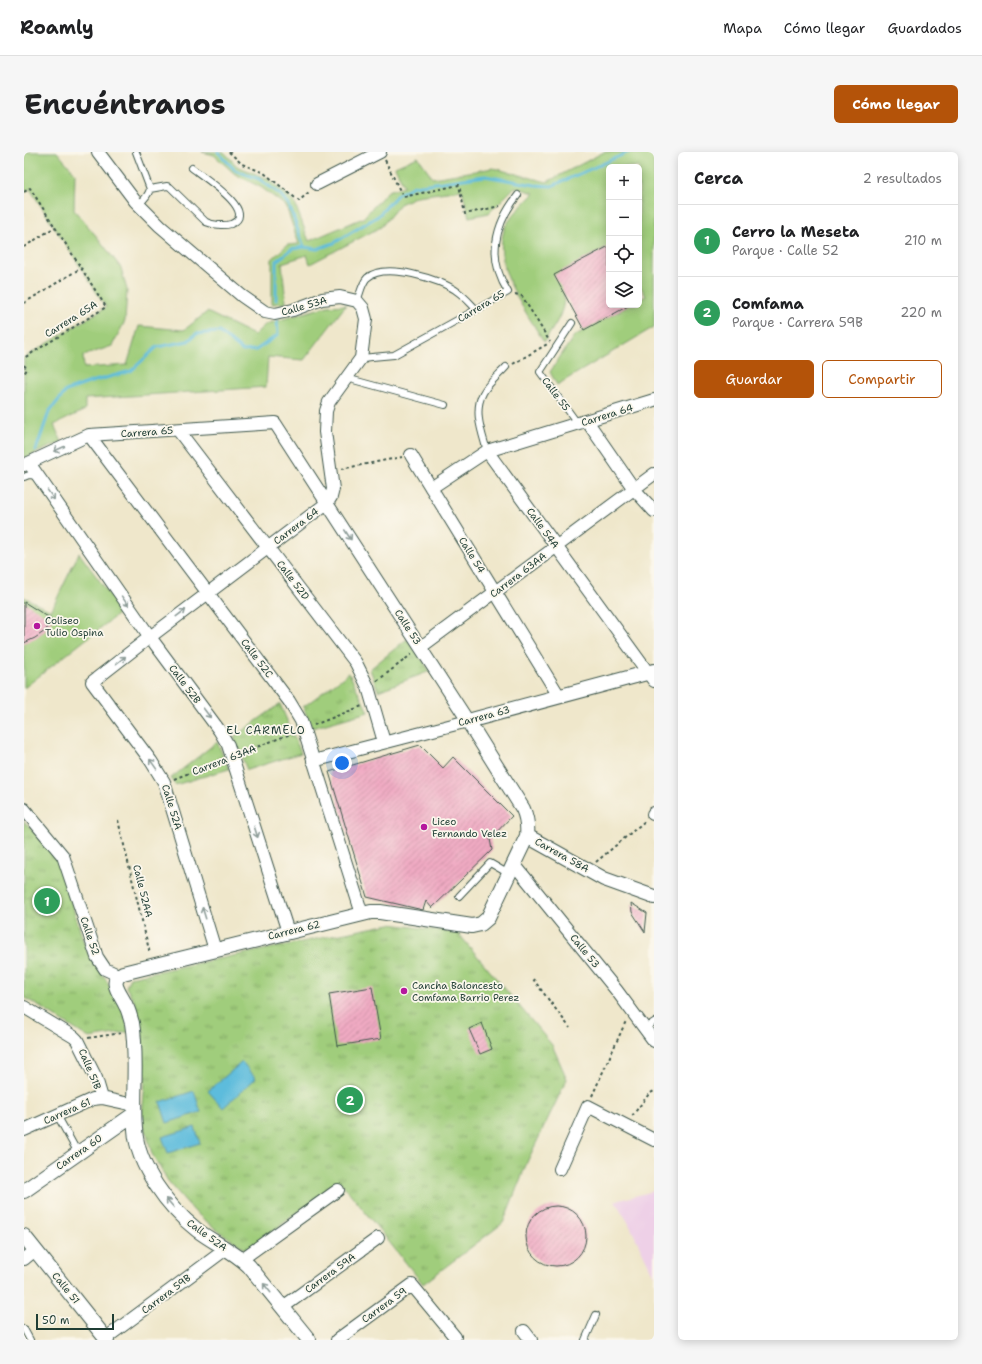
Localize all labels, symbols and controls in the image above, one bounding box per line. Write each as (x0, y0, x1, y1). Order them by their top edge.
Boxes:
text: Roamly (20, 15, 94, 40)
text: Mapa (723, 19, 762, 37)
text: Cómo llegar (784, 19, 865, 37)
text: Guardados (887, 19, 962, 37)
text: Encuéntranos (24, 85, 226, 123)
button: Cómo llegar (834, 85, 958, 123)
map controls (606, 164, 642, 308)
button: + (606, 164, 642, 200)
text: Cerca (694, 167, 743, 189)
text: 2 resultados (863, 170, 942, 187)
button: − (606, 200, 642, 236)
text: Cerro la Meseta (732, 222, 859, 242)
text: 1 (704, 232, 710, 249)
text: 210 m (904, 232, 942, 249)
button: locate (606, 236, 642, 272)
text: Parque · Calle 52 (732, 242, 839, 259)
button: layers (606, 272, 642, 308)
street label: Carrera 65 (455, 287, 507, 325)
street label: Calle 53A (280, 293, 328, 319)
text: Comfama (732, 294, 804, 314)
street label: Carrera 65A (42, 298, 100, 340)
text: 2 (702, 304, 712, 321)
text: 220 m (900, 304, 942, 321)
text: Parque · Carrera 59B (732, 314, 863, 331)
button: Guardar (694, 360, 814, 398)
button: Compartir (822, 360, 942, 398)
street label: Calle 55 (539, 374, 573, 414)
street label: Carrera 64 (580, 401, 634, 429)
street label: Carrera 65 (120, 424, 174, 440)
one-way arrow (53, 446, 65, 453)
one-way arrow (47, 489, 55, 500)
street label: Carrera 64 (271, 505, 321, 547)
street label: Calle 54A (524, 505, 562, 551)
one-way arrow (345, 529, 353, 541)
street label: Calle 54 (456, 535, 488, 575)
street label: Carrera 63AA (487, 550, 549, 600)
street label: Calle 52D (274, 558, 312, 603)
one-way arrow (121, 596, 129, 607)
street label: Calle 53 (392, 607, 424, 647)
one-way arrow (176, 609, 187, 618)
place label: Coliseo Tulio Ospina (45, 614, 104, 639)
marker: Coliseo Tulio Ospina (32, 621, 42, 631)
street label: Calle 52C (238, 636, 276, 680)
one-way arrow (116, 655, 127, 664)
street label: Calle 52B (166, 662, 204, 706)
street label: Carrera 63 (457, 703, 511, 729)
one-way arrow (203, 708, 211, 719)
district label: EL CARMELO (226, 723, 306, 738)
street label: Carrera 63AA (190, 742, 258, 778)
your location (332, 753, 352, 773)
one-way arrow (149, 758, 157, 769)
street label: Calle 52A (159, 783, 185, 831)
place label: Liceo Fernando Velez (432, 815, 507, 840)
marker: Liceo Fernando Velez (419, 822, 429, 832)
one-way arrow (253, 826, 260, 839)
street label: Carrera 58A (533, 835, 591, 875)
street label: Calle 52AA (130, 863, 156, 919)
pin: 1 (34, 886, 60, 916)
one-way arrow (200, 906, 207, 919)
street label: Calle 52 (77, 915, 103, 957)
street label: Carrera 62 (267, 917, 321, 943)
street label: Calle 53 (567, 931, 603, 971)
place label: Cancha Baloncesto Comfama Barrio Perez (412, 979, 519, 1004)
marker: Cancha Baloncesto Comfama Barrio Perez (399, 986, 409, 996)
street label: Calle 51B (76, 1047, 104, 1091)
pin: 2 (337, 1085, 363, 1115)
street label: Carrera 61 (41, 1095, 93, 1127)
street label: Carrera 60 (53, 1131, 105, 1173)
one-way arrow (166, 1198, 175, 1208)
street label: Calle 52A (184, 1216, 230, 1254)
street label: Carrera 59A (302, 1250, 358, 1296)
street label: Calle 51 (49, 1270, 83, 1306)
street label: Carrera 59B (139, 1271, 193, 1317)
one-way arrow (263, 1282, 271, 1293)
street label: Carrera 59 (359, 1284, 409, 1326)
scale bar (36, 1312, 114, 1331)
text: 50 m (42, 1313, 70, 1328)

